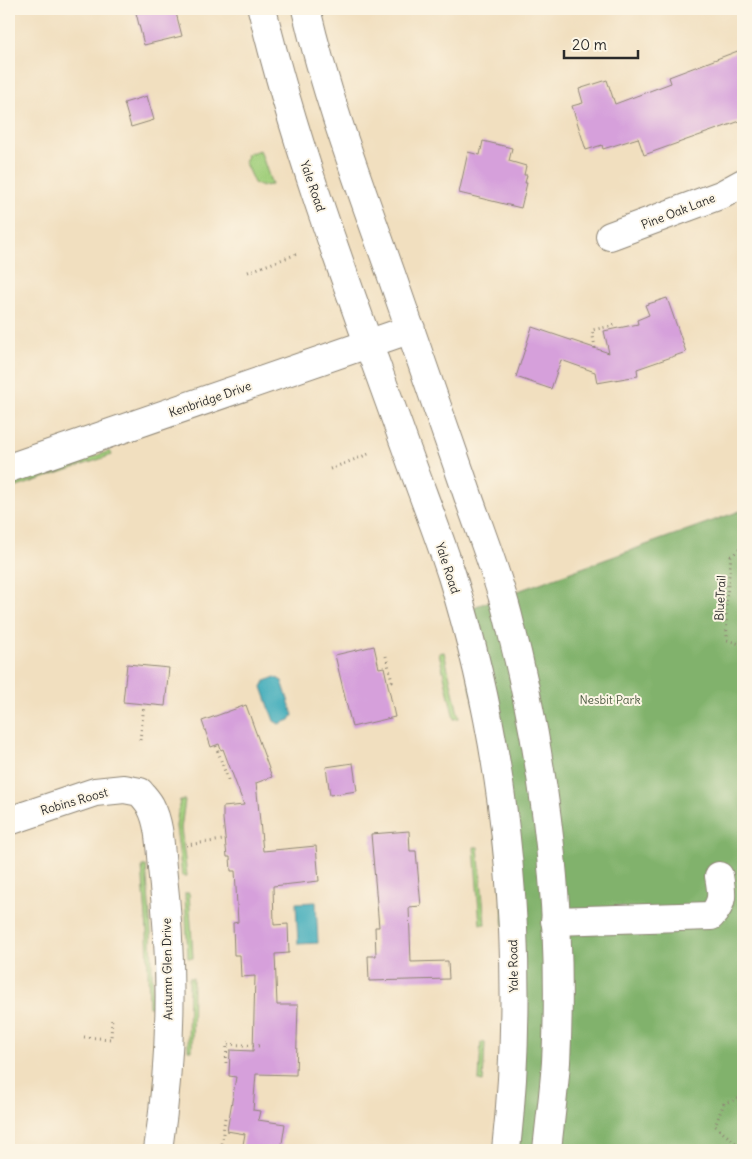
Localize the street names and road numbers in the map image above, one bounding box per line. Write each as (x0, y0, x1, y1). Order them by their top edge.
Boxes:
street label: Yale Road (297, 159, 329, 213)
street label: Pine Oak Lane (639, 190, 717, 232)
street label: Kenbridge Drive (167, 378, 253, 420)
street label: Yale Road (433, 541, 463, 595)
street label: BlueTrail (711, 575, 729, 621)
street label: Robins Roost (39, 784, 109, 818)
street label: Autumn Glen Drive (159, 918, 175, 1020)
street label: Yale Road (505, 939, 521, 993)

